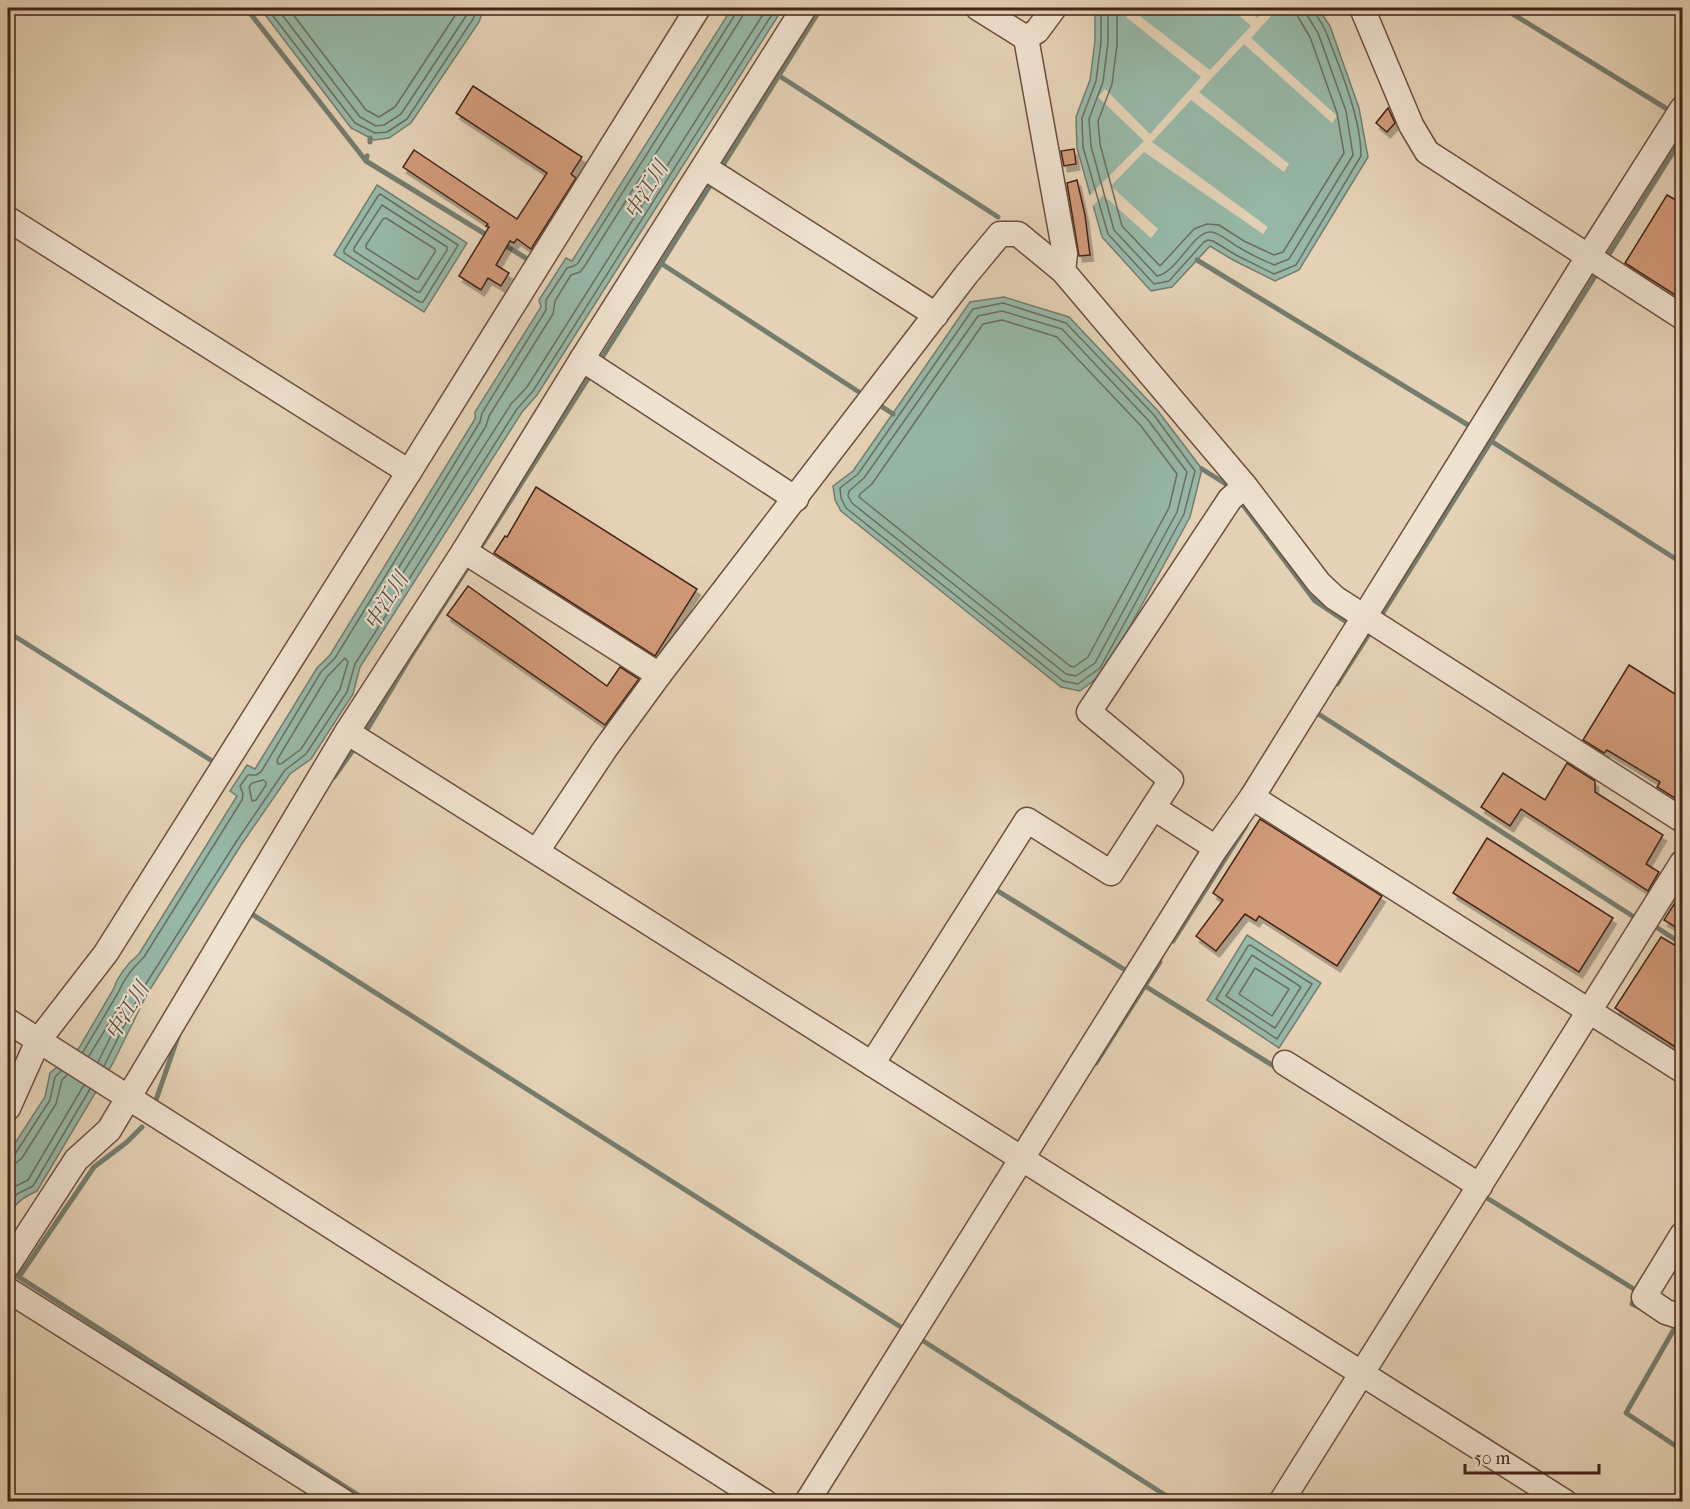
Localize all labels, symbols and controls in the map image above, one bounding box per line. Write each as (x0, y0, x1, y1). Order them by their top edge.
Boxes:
water label: 中江川 (619, 155, 674, 223)
water label: 中江川 (359, 566, 414, 634)
water label: 中江川 (100, 976, 155, 1044)
scale bar (1465, 1437, 1598, 1475)
text: 50 m (1474, 1448, 1511, 1469)

